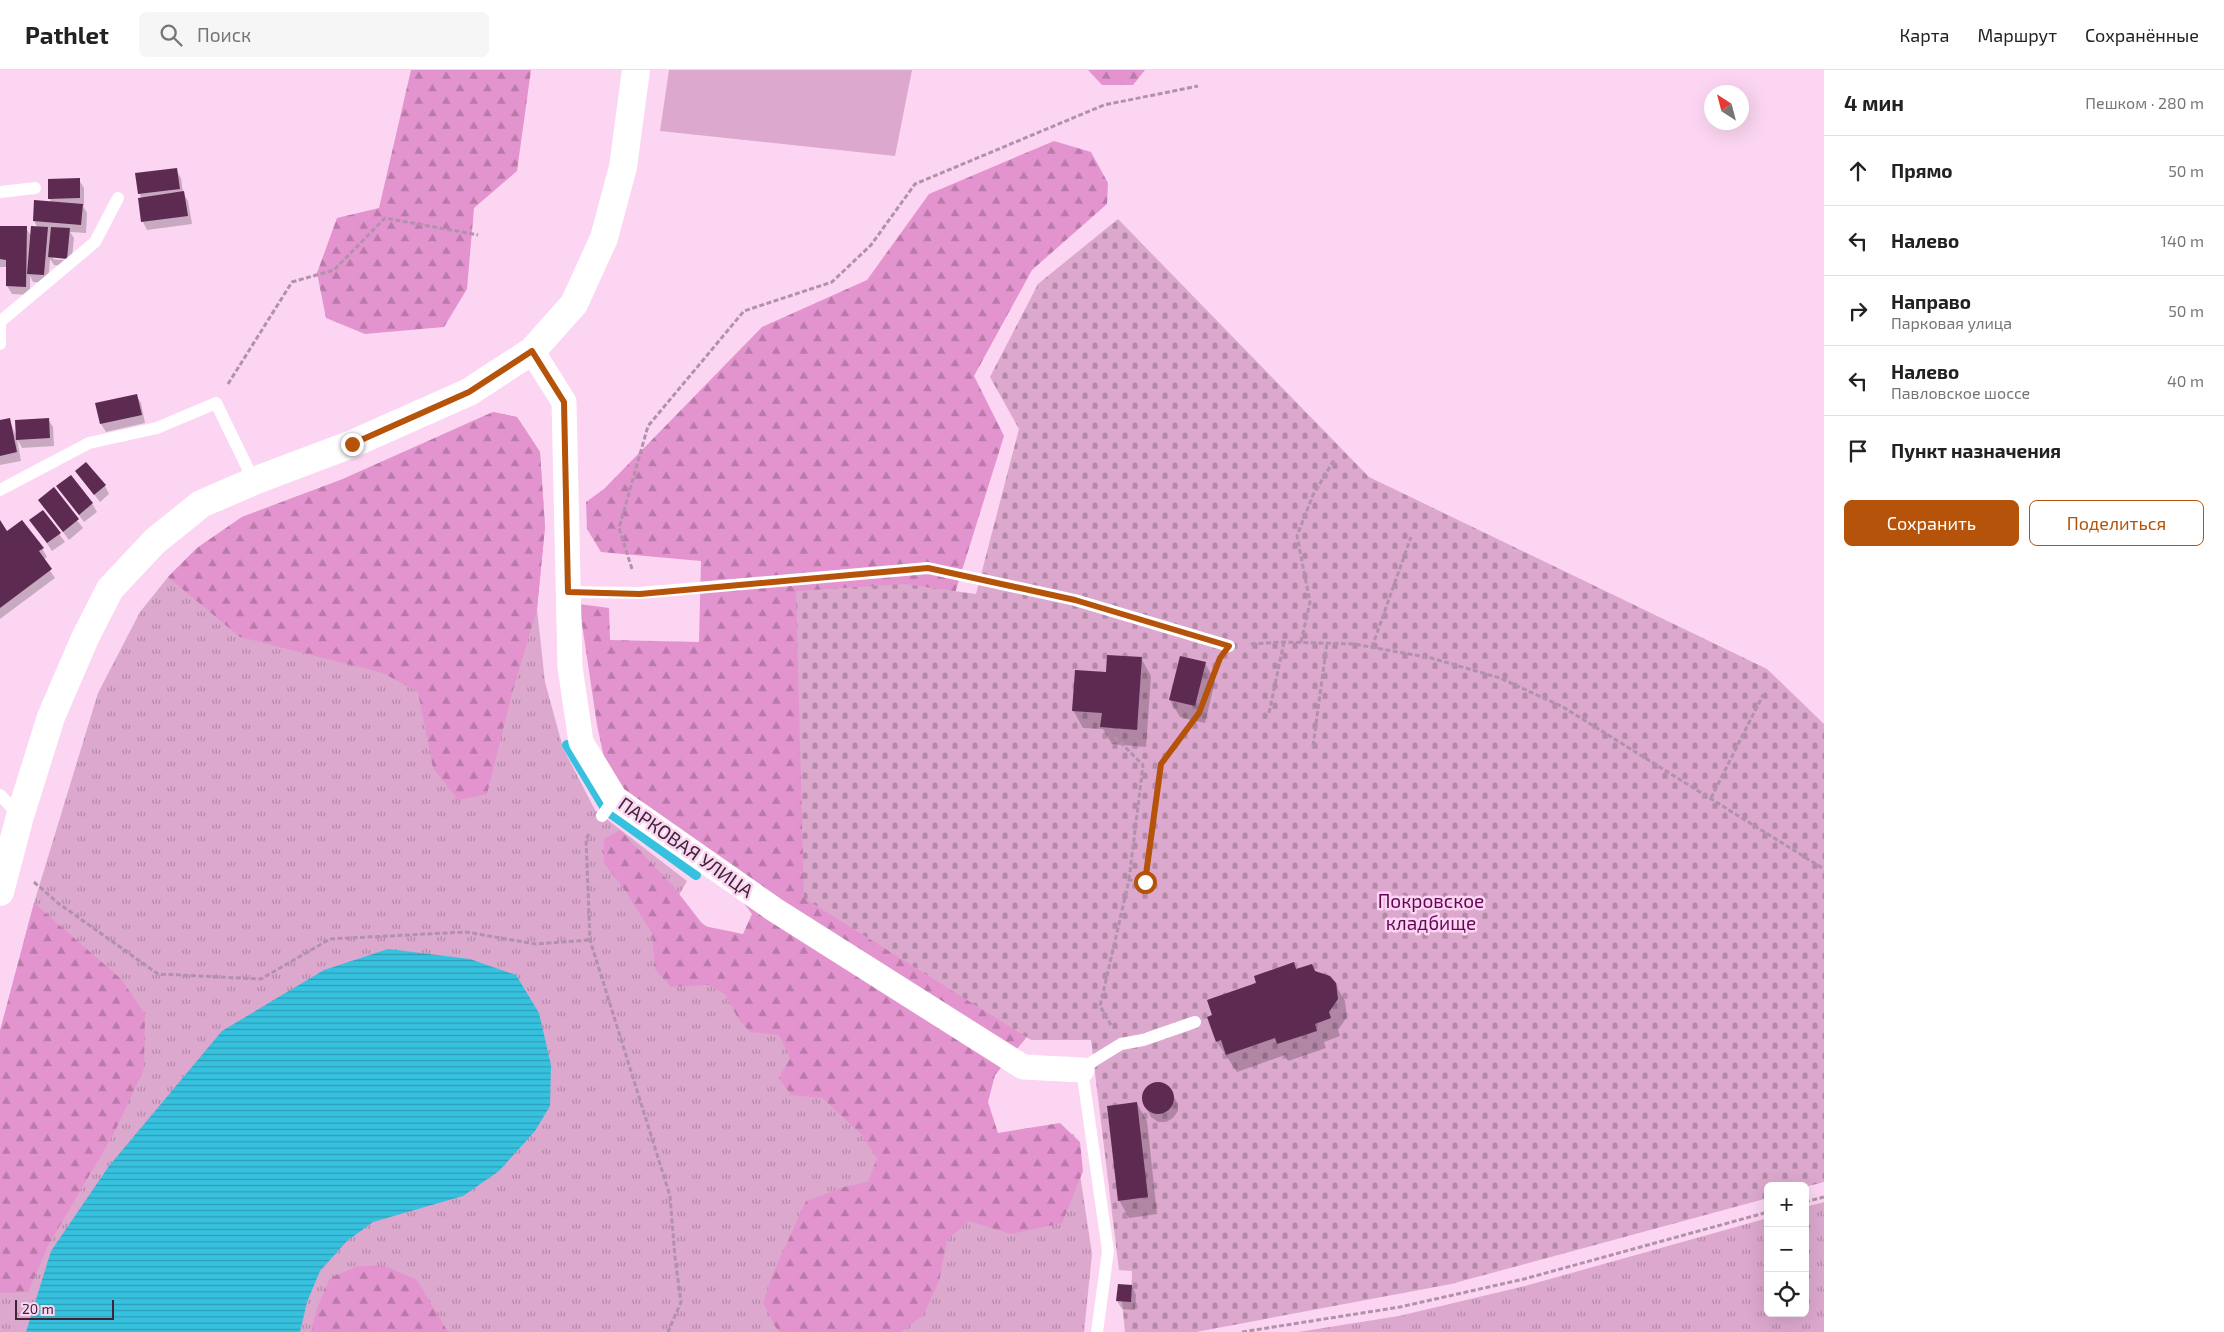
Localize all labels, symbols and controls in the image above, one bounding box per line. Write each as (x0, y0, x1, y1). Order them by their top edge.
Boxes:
search box (139, 12, 489, 57)
text: Pathlet (25, 20, 109, 49)
icon: search (157, 21, 185, 49)
text: Поиск (197, 23, 251, 46)
text: Карта (1899, 24, 1949, 46)
text: Маршрут (1977, 24, 2057, 46)
text: Сохранённые (2085, 24, 2199, 46)
north arrow (1704, 85, 1749, 130)
text: 4 мин (1844, 90, 1904, 115)
text: Пешком · 280 m (2085, 93, 2204, 112)
icon: ahead (1844, 157, 1872, 185)
text: Прямо (1891, 159, 1953, 182)
text: 50 m (2168, 161, 2204, 180)
icon: left (1844, 227, 1872, 255)
text: Налево (1891, 229, 1959, 252)
text: 140 m (2161, 231, 2204, 250)
text: Направо (1891, 290, 1971, 313)
icon: right (1844, 297, 1872, 325)
text: 50 m (2168, 301, 2204, 320)
text: Парковая улица (1891, 313, 2012, 332)
text: Налево (1891, 360, 1959, 383)
icon: left (1844, 367, 1872, 395)
text: 40 m (2167, 371, 2204, 390)
text: Павловское шоссе (1891, 383, 2030, 402)
route end (341, 433, 364, 456)
icon: arrive (1844, 437, 1872, 465)
text: Пункт назначения (1891, 439, 2061, 462)
button: Сохранить (1844, 500, 2019, 546)
button: Поделиться (2029, 500, 2204, 546)
street label: ПАРКОВАЯ УЛИЦА (614, 791, 758, 902)
route start (1134, 871, 1157, 894)
park label: Покровское кладбище (1378, 889, 1484, 934)
map controls (1764, 1182, 1809, 1317)
button: + (1764, 1182, 1809, 1227)
button: − (1764, 1227, 1809, 1272)
button: locate (1764, 1272, 1809, 1317)
scale bar (15, 1297, 114, 1320)
text: 20 m (22, 1300, 54, 1317)

